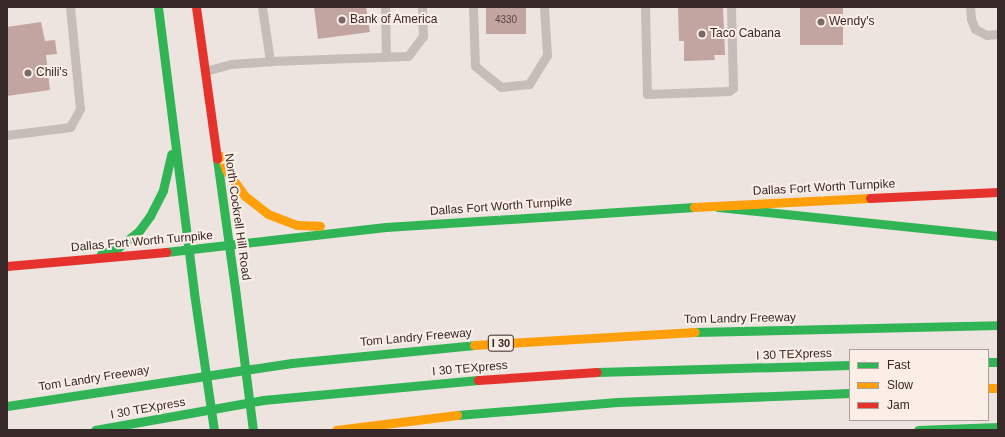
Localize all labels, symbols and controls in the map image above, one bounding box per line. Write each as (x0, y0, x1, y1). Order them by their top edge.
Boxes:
place label: Bank of America (350, 13, 438, 27)
house number: 4330 (495, 14, 517, 26)
marker: Bank of America (337, 15, 347, 25)
place label: Wendy's (829, 15, 874, 29)
marker: Wendy's (816, 17, 826, 27)
place label: Taco Cabana (710, 27, 781, 41)
marker: Taco Cabana (697, 29, 707, 39)
place label: Chili's (36, 66, 68, 80)
marker: Chili's (23, 68, 33, 78)
street label: North Cockrell Hill Road (221, 153, 253, 281)
street label: Dallas Fort Worth Turnpike (752, 177, 896, 199)
street label: Dallas Fort Worth Turnpike (429, 195, 573, 219)
street label: Dallas Fort Worth Turnpike (70, 229, 214, 255)
street label: Tom Landry Freeway (684, 311, 796, 327)
street label: Tom Landry Freeway (360, 326, 472, 350)
road number: I 30 (487, 334, 515, 352)
street label: I 30 TEXpress (756, 346, 832, 364)
legend (849, 349, 989, 421)
text: Fast (887, 358, 910, 372)
street label: I 30 TEXpress (432, 359, 508, 379)
street label: Tom Landry Freeway (38, 363, 150, 395)
text: Slow (887, 378, 913, 392)
street label: I 30 TEXpress (109, 395, 187, 423)
text: Jam (887, 398, 910, 412)

